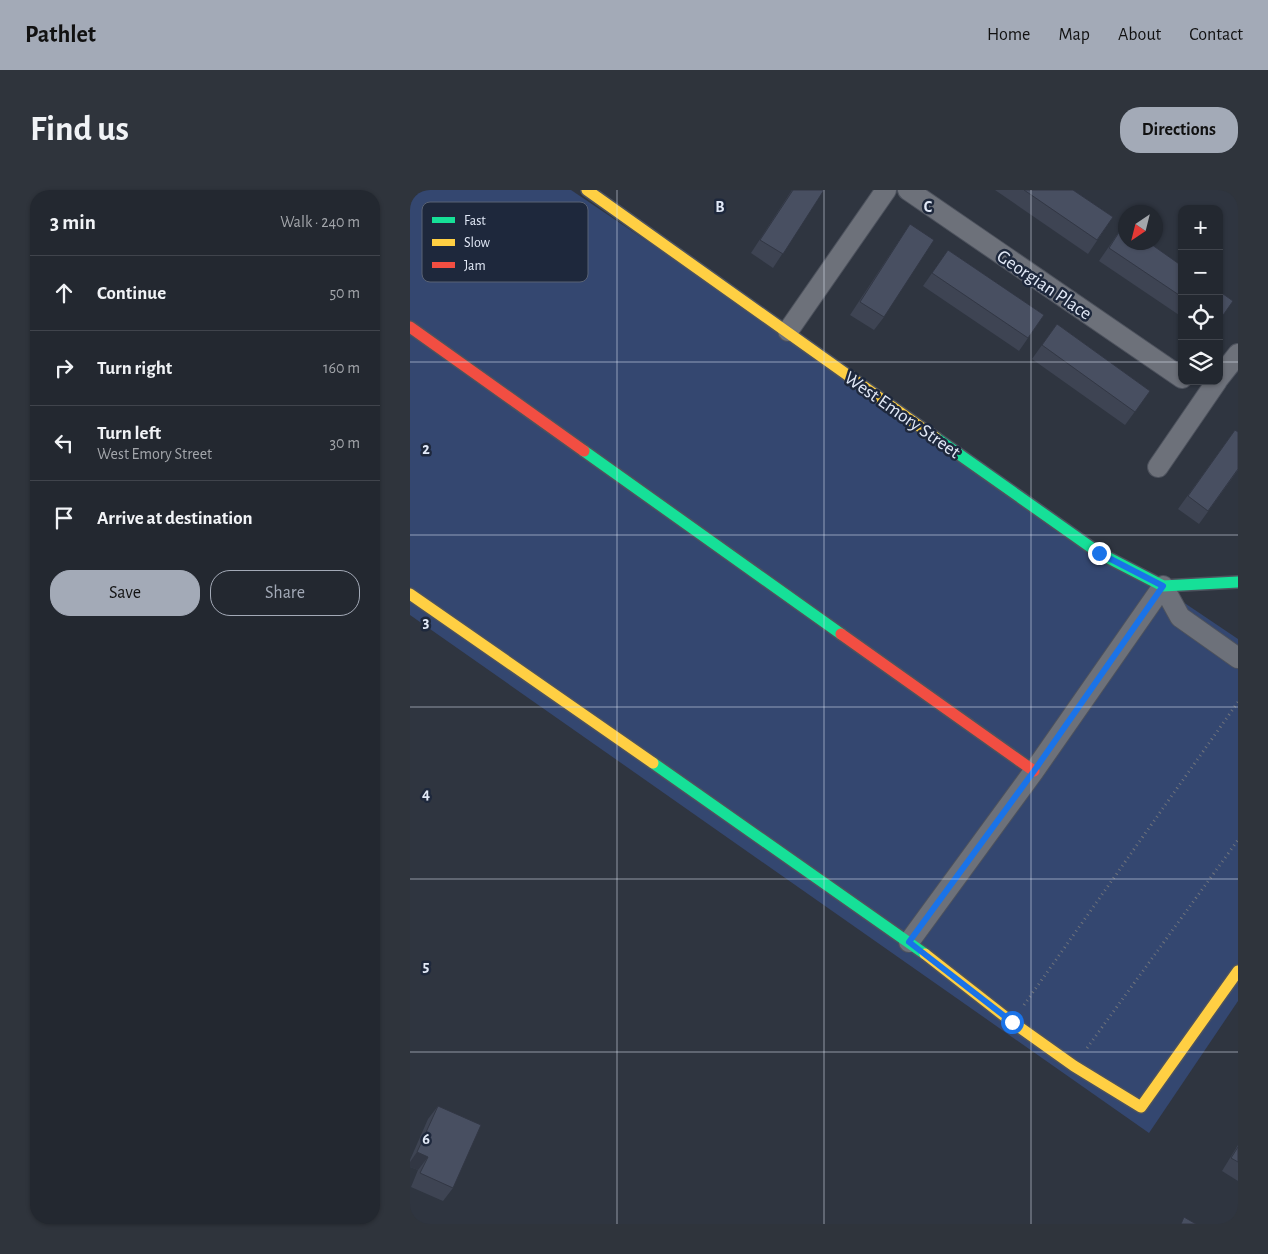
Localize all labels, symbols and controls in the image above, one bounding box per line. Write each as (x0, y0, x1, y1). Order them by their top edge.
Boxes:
text: Pathlet (25, 23, 96, 47)
text: Home (987, 26, 1030, 44)
text: Map (1058, 26, 1090, 44)
text: About (1118, 26, 1161, 44)
text: Contact (1189, 26, 1243, 44)
button: Directions (1120, 107, 1238, 153)
text: Find us (30, 112, 129, 147)
text: B (715, 199, 725, 215)
text: C (924, 199, 933, 215)
legend (422, 202, 588, 282)
north arrow (1118, 205, 1163, 250)
map controls (1178, 205, 1223, 385)
button: + (1178, 205, 1223, 250)
text: 3 min (50, 212, 96, 233)
text: Walk · 240 m (280, 214, 360, 230)
text: Fast (464, 214, 486, 228)
text: Slow (464, 236, 491, 250)
street label: Georgian Place (993, 247, 1095, 324)
button: − (1178, 250, 1223, 295)
text: Jam (464, 259, 486, 273)
icon: ahead (50, 279, 78, 307)
text: Continue (97, 284, 166, 303)
text: 50 m (329, 285, 360, 301)
button: locate (1178, 295, 1223, 340)
button: layers (1178, 340, 1223, 385)
icon: right (50, 354, 78, 382)
text: Turn right (97, 359, 172, 378)
text: 160 m (323, 360, 360, 376)
street label: West Emory Street (841, 368, 964, 462)
text: Turn left (97, 424, 161, 443)
icon: left (50, 429, 78, 457)
text: 30 m (330, 435, 360, 451)
text: 2 (422, 441, 430, 457)
text: West Emory Street (97, 446, 212, 462)
icon: arrive (50, 504, 78, 532)
text: Arrive at destination (97, 509, 253, 528)
route end (1088, 542, 1111, 565)
button: Save (50, 570, 200, 616)
button: Share (210, 570, 360, 616)
text: 3 (423, 614, 430, 630)
text: 4 (422, 786, 430, 802)
text: 5 (423, 958, 430, 974)
route start (1001, 1011, 1024, 1034)
text: 6 (422, 1131, 430, 1147)

